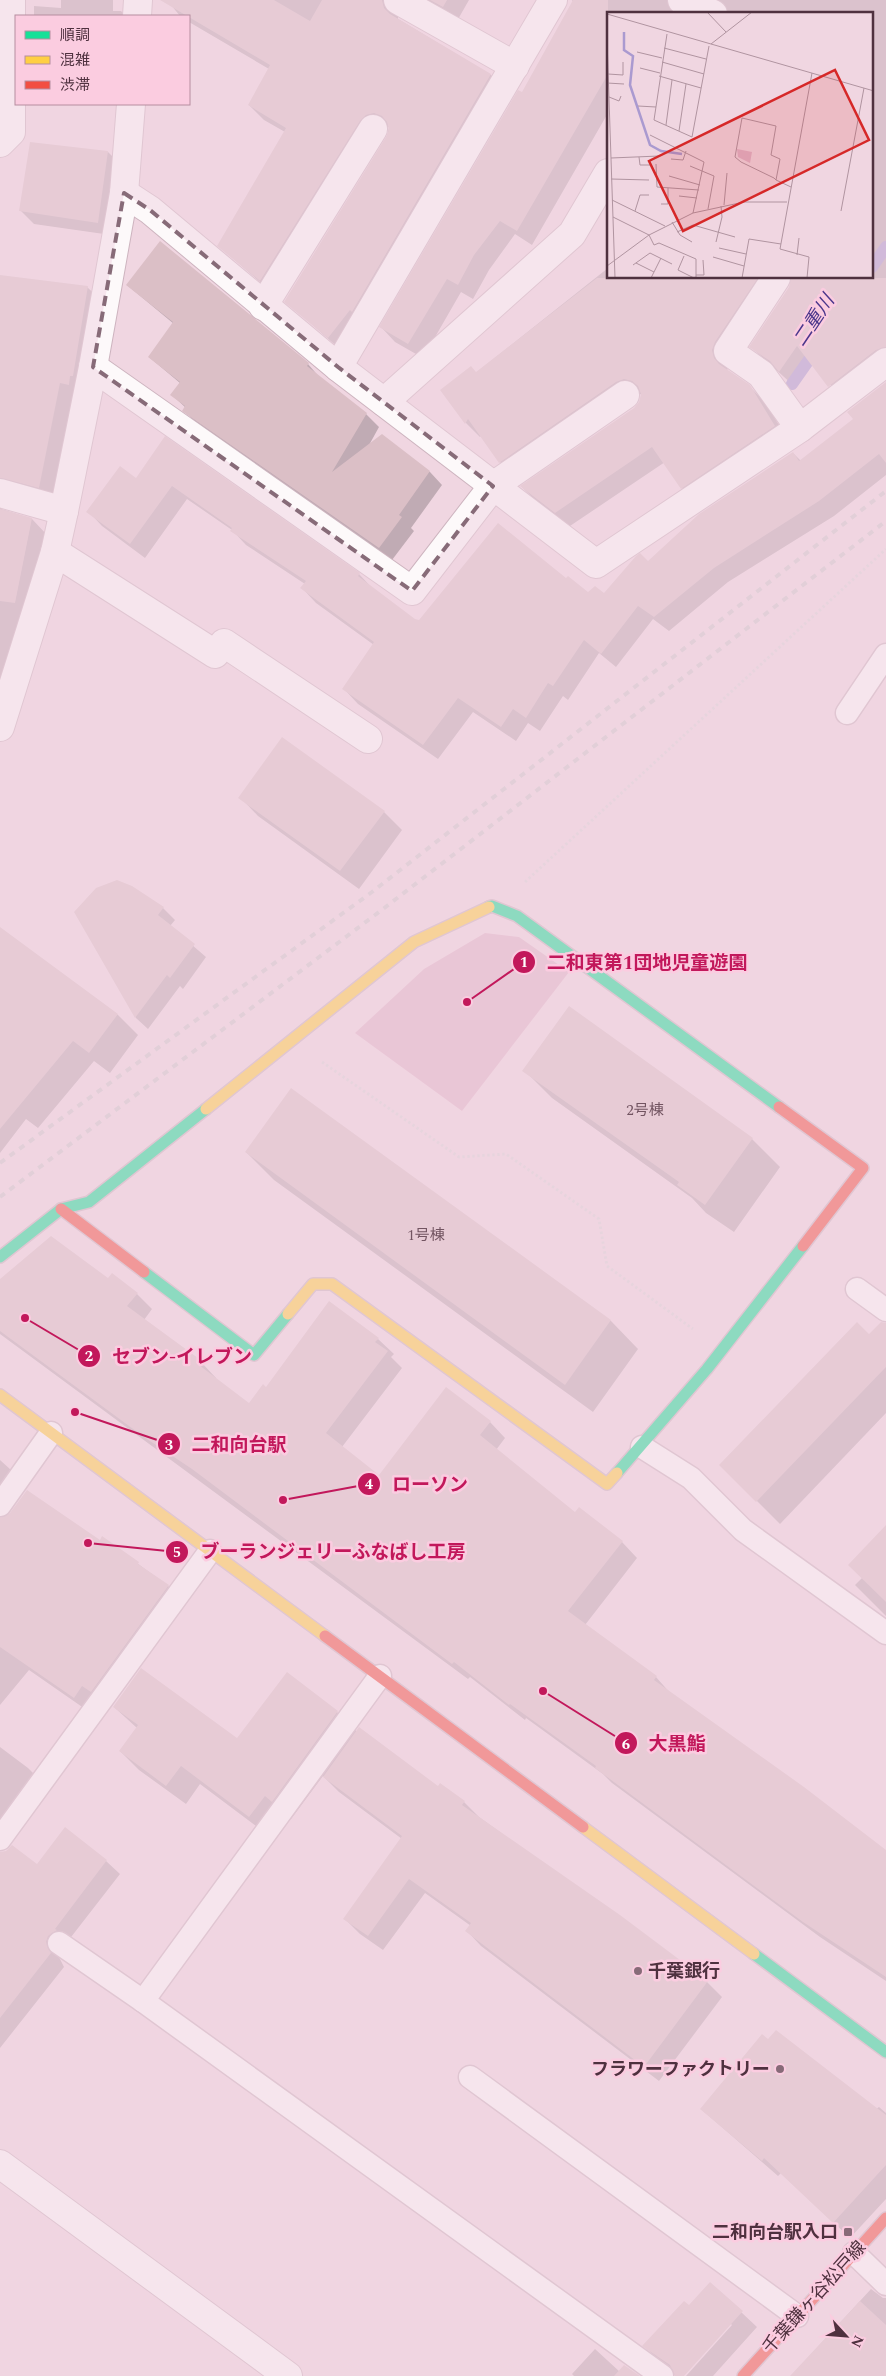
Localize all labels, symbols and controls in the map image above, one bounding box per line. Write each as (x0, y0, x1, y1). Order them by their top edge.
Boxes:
inset map (607, 12, 874, 279)
legend (15, 15, 190, 105)
text: 順調 (60, 24, 90, 47)
text: 混雑 (60, 49, 90, 72)
text: 渋滞 (60, 74, 90, 97)
water label: 二重川 (786, 287, 843, 353)
callout: 二和東第1団地児童遊園 (511, 945, 757, 979)
text: 二和東第1団地児童遊園 (547, 949, 747, 978)
text: 1 (520, 951, 528, 974)
house number: 2号棟 (626, 1099, 664, 1122)
house number: 1号棟 (407, 1224, 445, 1247)
callout: セブン-イレブン (77, 1339, 262, 1373)
text: セブン-イレブン (112, 1343, 252, 1372)
text: 2 (85, 1345, 93, 1368)
callout: 二和向台駅 (156, 1427, 296, 1461)
text: 二和向台駅 (191, 1431, 287, 1460)
text: 3 (165, 1434, 173, 1457)
callout: ローソン (357, 1467, 478, 1501)
text: ローソン (392, 1471, 468, 1500)
text: 4 (365, 1473, 374, 1496)
callout: ブーランジェリーふなばし工房 (165, 1535, 476, 1569)
text: ブーランジェリーふなばし工房 (200, 1538, 466, 1567)
text: 5 (173, 1541, 181, 1564)
callout: 大黒鮨 (613, 1726, 715, 1760)
text: 大黒鮨 (648, 1730, 706, 1759)
text: 6 (622, 1733, 630, 1756)
place label: 千葉銀行 (648, 1958, 720, 1985)
marker: 千葉銀行 (632, 1965, 644, 1977)
place label: フラワーファクトリー (591, 2056, 770, 2083)
marker: フラワーファクトリー (774, 2063, 786, 2075)
place label: 二和向台駅入口 (712, 2219, 838, 2246)
marker: 二和向台駅入口 (842, 2226, 854, 2238)
street label: 千葉鎌ヶ谷松戸線 (756, 2235, 873, 2360)
north arrow (821, 2311, 871, 2361)
text: N (845, 2332, 869, 2351)

